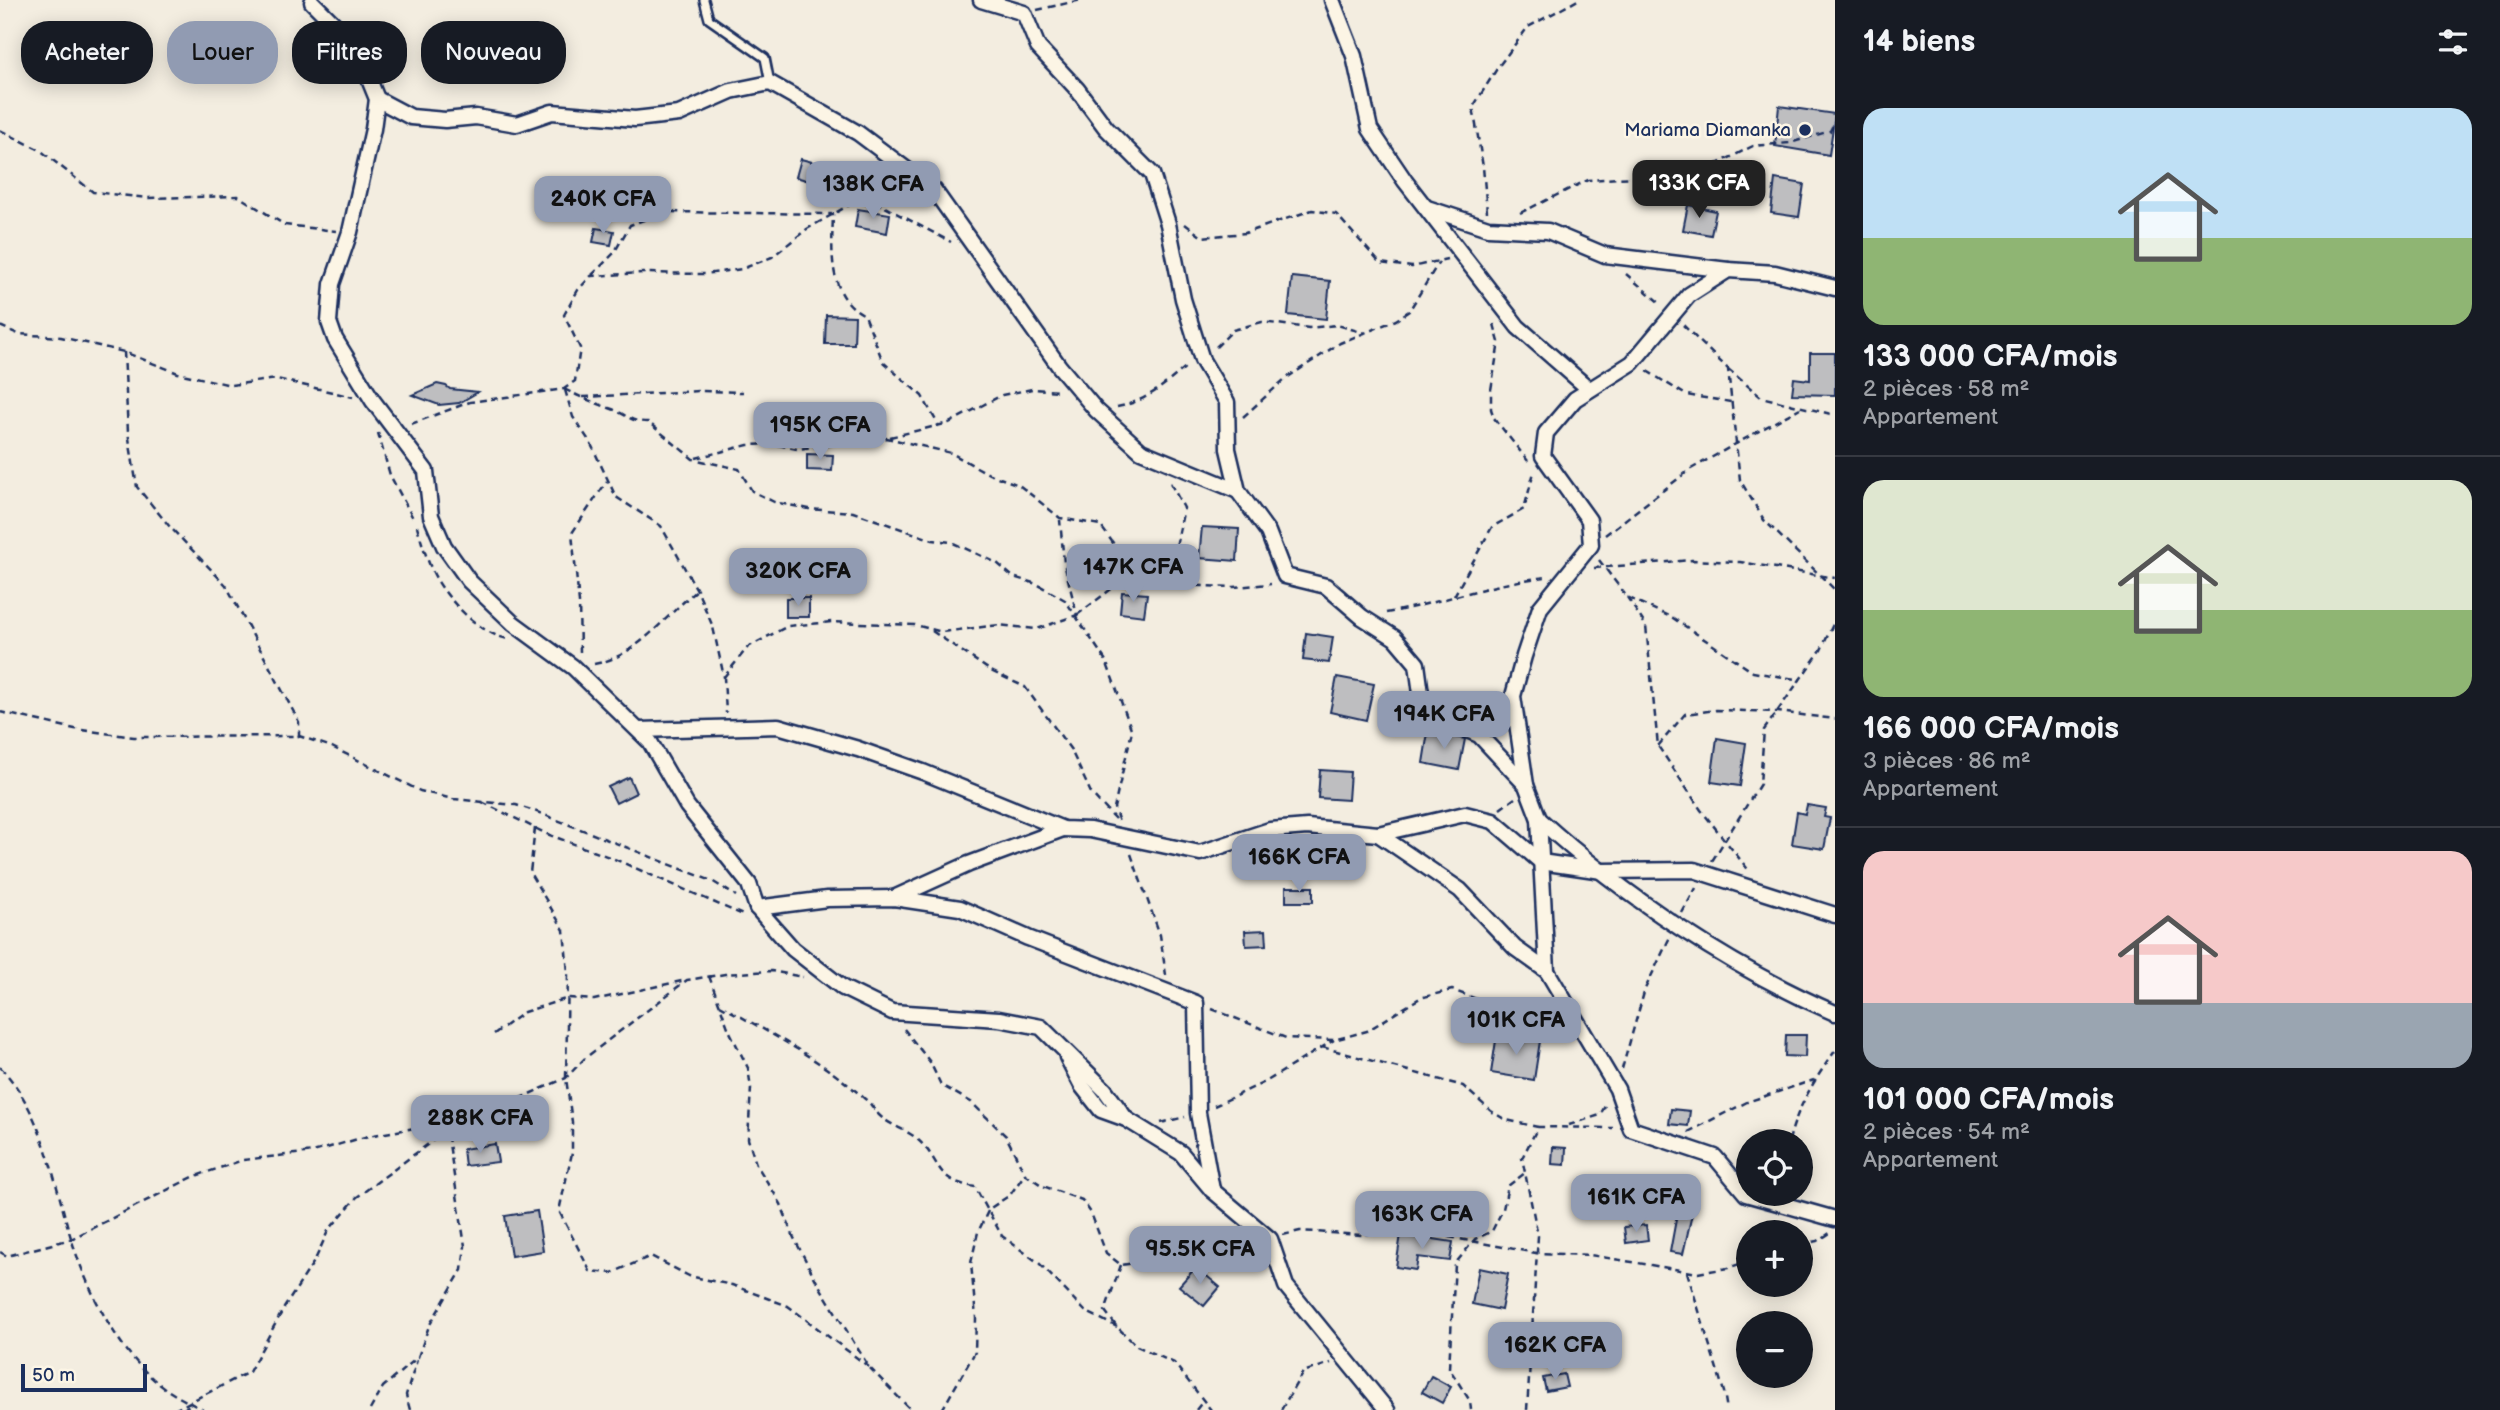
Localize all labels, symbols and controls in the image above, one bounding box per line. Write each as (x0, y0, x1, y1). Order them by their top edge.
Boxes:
chip: Acheter (21, 21, 153, 84)
chip: Louer (167, 21, 278, 84)
chip: Filtres (292, 21, 407, 84)
chip: Nouveau (421, 21, 566, 84)
icon: filters (2434, 23, 2472, 61)
text: 14 biens (1863, 24, 1975, 60)
place label: Mariama Diamanka (1624, 119, 1791, 142)
marker: Mariama Diamanka (1797, 122, 1813, 138)
icon: home (2105, 154, 2231, 280)
pin: 133K CFA (1627, 160, 1771, 220)
pin: 138K CFA (801, 162, 945, 221)
text: 133K CFA (1648, 169, 1750, 197)
text: 138K CFA (822, 170, 924, 198)
pin: 240K CFA (531, 176, 675, 236)
text: 240K CFA (550, 185, 656, 213)
text: 133 000 CFA/mois (1863, 339, 2118, 375)
text: 2 pièces · 58 m² (1863, 375, 2029, 403)
pin: 195K CFA (748, 402, 892, 462)
text: Appartement (1863, 403, 1998, 431)
text: 195K CFA (769, 411, 871, 439)
icon: home (2105, 526, 2231, 652)
pin: 147K CFA (1061, 544, 1205, 604)
pin: 320K CFA (726, 548, 870, 608)
text: 147K CFA (1083, 553, 1183, 581)
text: 320K CFA (745, 557, 851, 585)
pin: 194K CFA (1372, 692, 1516, 751)
text: 194K CFA (1393, 700, 1495, 728)
text: 166 000 CFA/mois (1863, 711, 2119, 747)
text: 3 pièces · 86 m² (1863, 747, 2031, 775)
text: Appartement (1863, 775, 1998, 803)
pin: 166K CFA (1227, 834, 1371, 894)
text: 166K CFA (1248, 843, 1350, 871)
icon: home (2105, 897, 2231, 1023)
pin: 101K CFA (1444, 998, 1588, 1057)
text: 101K CFA (1467, 1006, 1565, 1034)
text: 101 000 CFA/mois (1863, 1082, 2114, 1118)
pin: 288K CFA (408, 1096, 552, 1155)
text: 288K CFA (427, 1104, 533, 1132)
text: 2 pièces · 54 m² (1863, 1118, 2030, 1146)
map controls (1736, 1129, 1813, 1388)
button: locate (1736, 1129, 1813, 1206)
text: Appartement (1863, 1146, 1998, 1174)
pin: 161K CFA (1564, 1174, 1708, 1234)
text: 161K CFA (1587, 1183, 1685, 1211)
pin: 163K CFA (1350, 1192, 1494, 1251)
text: 163K CFA (1371, 1200, 1473, 1228)
button: + (1736, 1220, 1813, 1297)
pin: 95.5K CFA (1120, 1226, 1280, 1286)
text: 95.5K CFA (1145, 1235, 1255, 1263)
button: − (1736, 1311, 1813, 1388)
pin: 162K CFA (1483, 1322, 1627, 1382)
text: 162K CFA (1504, 1331, 1606, 1359)
scale bar (21, 1361, 147, 1393)
text: 50 m (32, 1364, 75, 1387)

